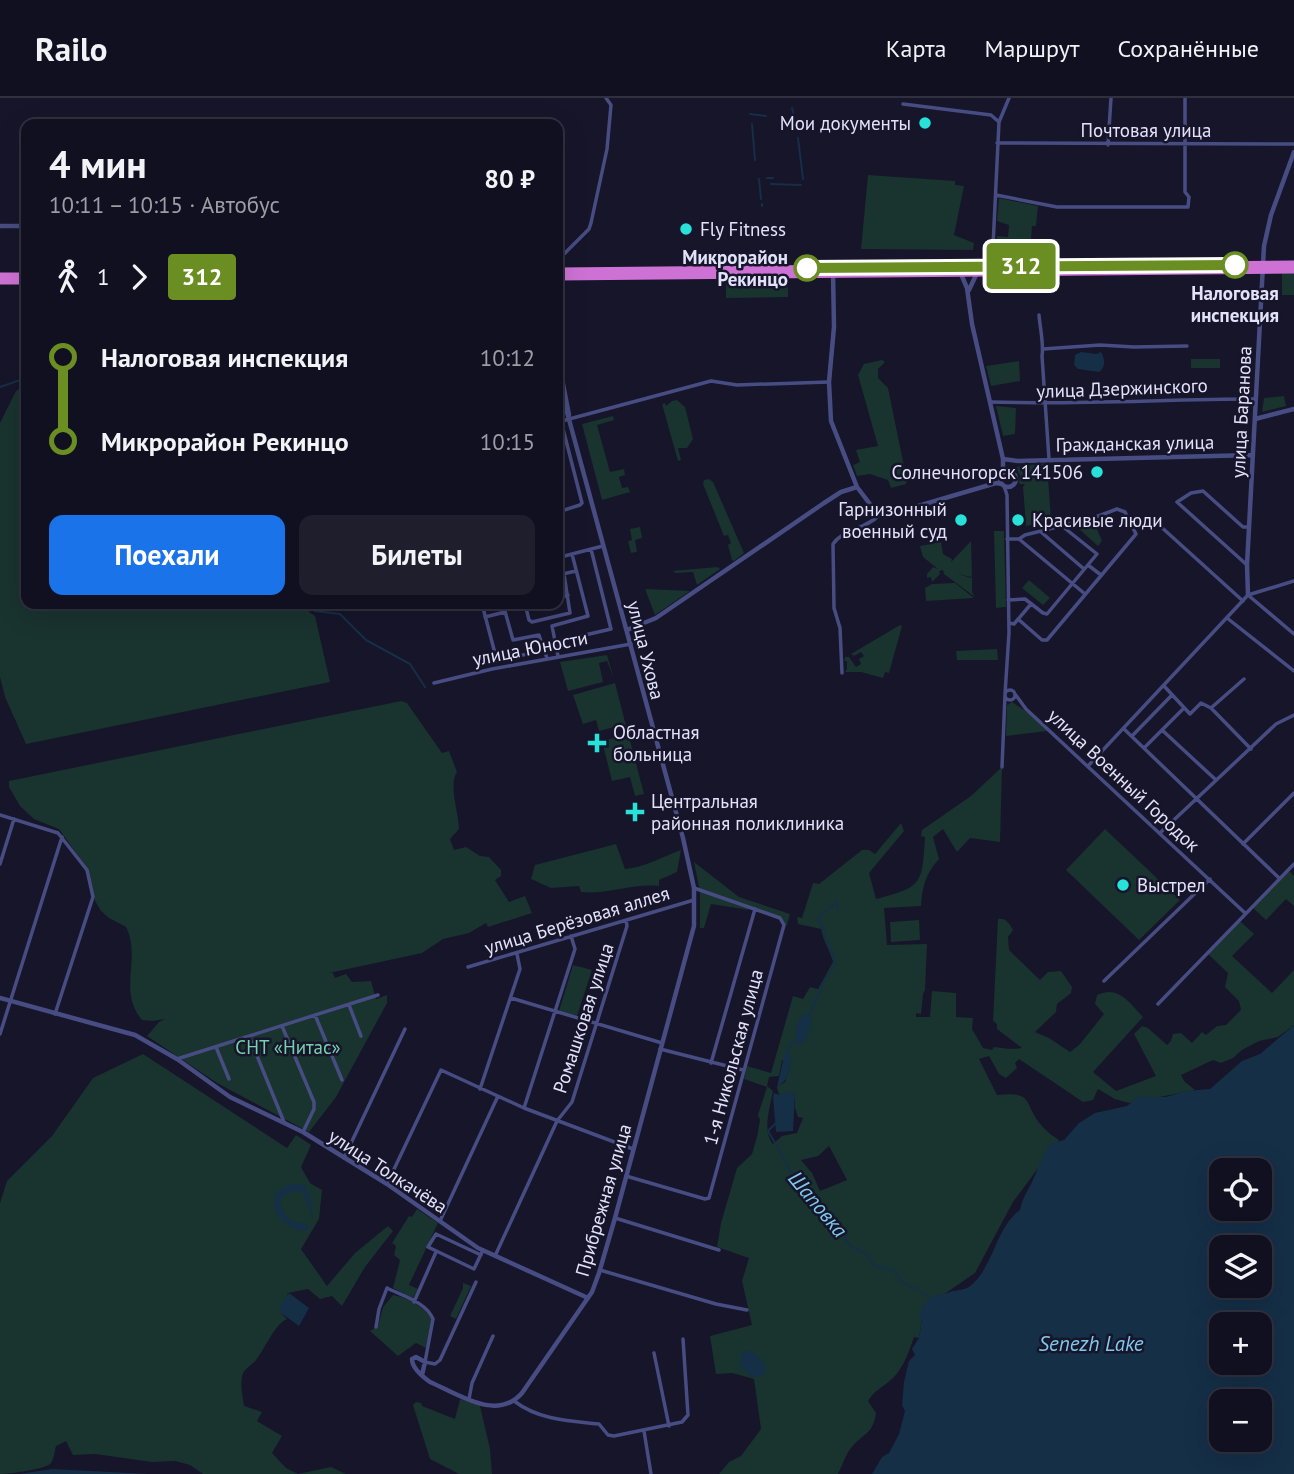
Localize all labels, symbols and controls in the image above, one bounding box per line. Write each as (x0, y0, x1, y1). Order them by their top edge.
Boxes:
text: Railo (35, 27, 108, 70)
text: Карта (886, 33, 946, 64)
text: Маршрут (984, 33, 1079, 64)
text: Сохранённые (1117, 33, 1259, 64)
place label: Мои документы (780, 111, 911, 135)
marker: Мои документы (917, 115, 933, 131)
street label: Почтовая улица (1081, 118, 1211, 142)
text: 4 мин (49, 139, 147, 188)
text: 80 ₽ (484, 162, 535, 195)
text: 10:11 – 10:15 · Автобус (49, 190, 280, 219)
place label: Fly Fitness (700, 217, 786, 241)
marker: Fly Fitness (678, 221, 694, 237)
line badge: 312 (981, 243, 1061, 289)
place label: Микрорайон Рекинцо (682, 245, 788, 291)
text: 312 (1001, 250, 1041, 281)
marker: Налоговая инспекция (1222, 252, 1248, 278)
marker: Микрорайон Рекинцо (794, 255, 820, 281)
icon: walk (49, 258, 87, 296)
icon: forward (120, 258, 158, 296)
text: 312 (182, 261, 222, 292)
text: 1 (97, 262, 110, 291)
place label: Налоговая инспекция (1191, 281, 1279, 327)
text: Налоговая инспекция (101, 341, 348, 374)
text: 10:12 (480, 343, 535, 372)
street label: улица Баранова (1226, 345, 1256, 479)
street label: улица Дзержинского (1036, 373, 1208, 403)
text: Микрорайон Рекинцо (101, 425, 349, 458)
text: 10:15 (480, 427, 535, 456)
street label: Гражданская улица (1056, 430, 1214, 456)
place label: Солнечногорск 141506 (891, 460, 1083, 484)
marker: Солнечногорск 141506 (1089, 464, 1105, 480)
place label: Гарнизонный военный суд (838, 497, 947, 543)
place label: Красивые люди (1032, 508, 1163, 532)
marker: Гарнизонный военный суд (953, 512, 969, 528)
marker: Красивые люди (1010, 512, 1026, 528)
button: Поехали (49, 515, 285, 595)
button: Билеты (299, 515, 535, 595)
street label: улица Ухова (622, 598, 670, 702)
street label: улица Юности (470, 625, 590, 671)
street label: улица Военный Городок (1043, 703, 1205, 857)
place label: Областная больница (613, 720, 700, 766)
marker: Областная больница (587, 733, 607, 753)
place label: Центральная районная поликлиника (651, 789, 844, 835)
marker: Центральная районная поликлиника (625, 802, 645, 822)
place label: Выстрел (1137, 873, 1206, 897)
marker: Выстрел (1115, 877, 1131, 893)
street label: улица Берёзовая аллея (482, 880, 672, 960)
street label: Ромашковая улица (547, 940, 619, 1096)
street label: 1-я Никольская улица (698, 966, 768, 1148)
park label: СНТ «Нитас» (235, 1035, 341, 1059)
street label: Прибрежная улица (570, 1121, 636, 1279)
street label: улица Толкачёва (324, 1124, 452, 1218)
map controls (1209, 1158, 1272, 1452)
button: locate (1209, 1158, 1272, 1221)
water label: Шаповка (783, 1165, 854, 1243)
button: layers (1209, 1235, 1272, 1298)
button: + (1209, 1312, 1272, 1375)
water label: Senezh Lake (1038, 1330, 1144, 1357)
button: − (1209, 1389, 1272, 1452)

